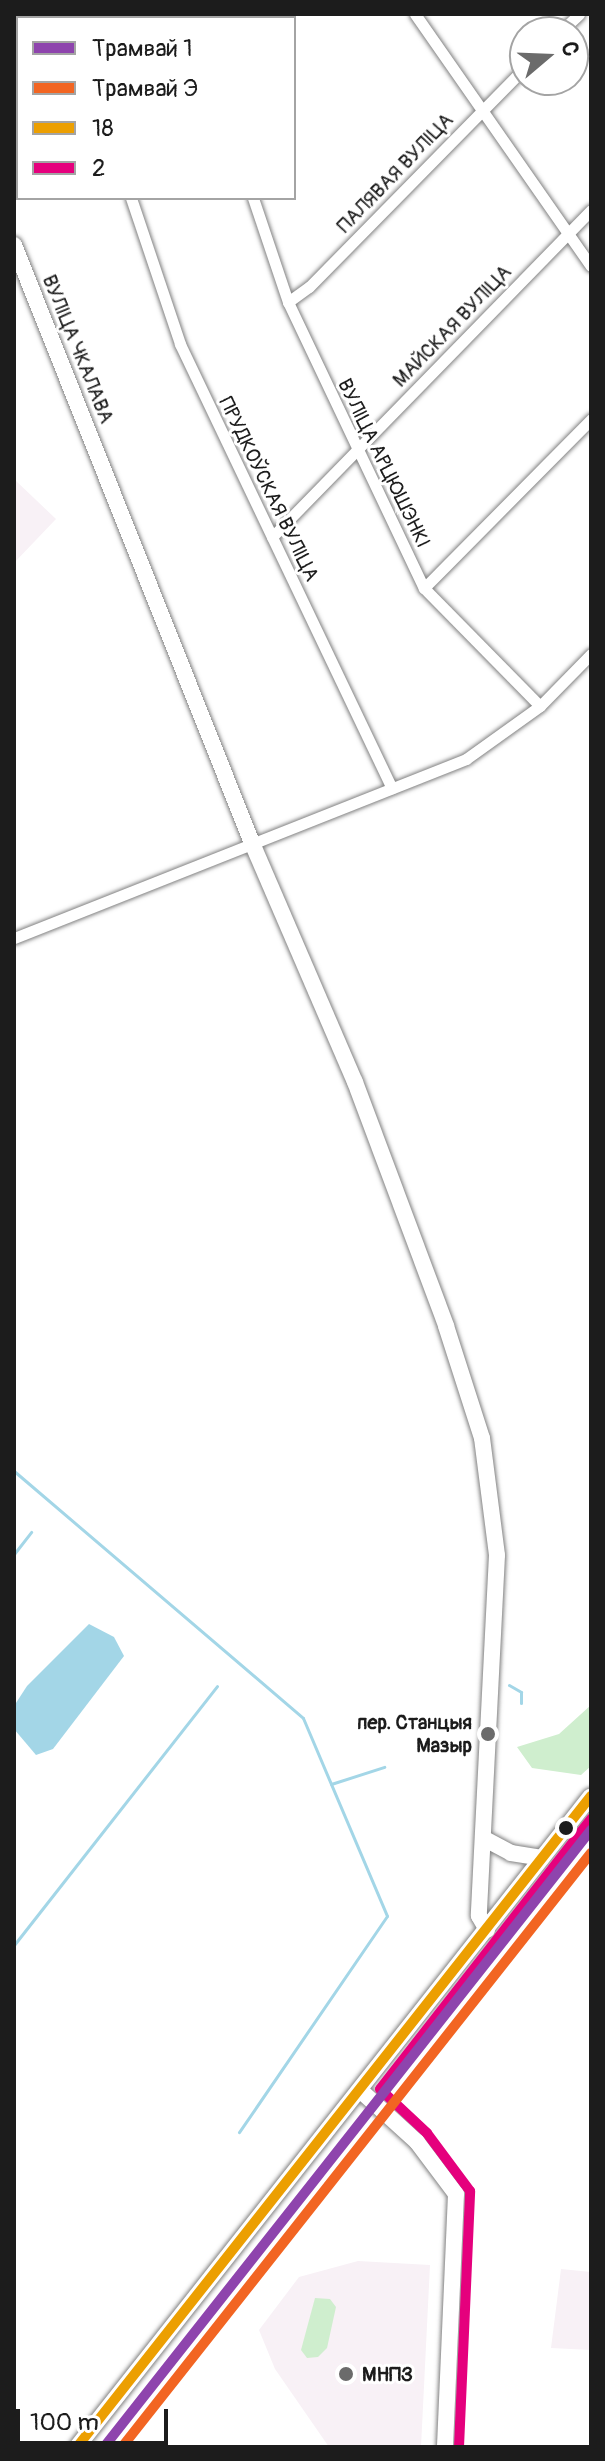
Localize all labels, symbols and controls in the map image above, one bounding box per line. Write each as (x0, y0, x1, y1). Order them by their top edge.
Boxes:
legend (16, 16, 296, 200)
north arrow (509, 16, 589, 96)
text: Трамвай 1 (92, 34, 193, 63)
text: С (554, 38, 585, 60)
text: Трамвай Э (92, 74, 198, 103)
street label: ПАЛЯВАЯ ВУЛІЦА (332, 108, 458, 238)
text: 18 (92, 114, 113, 143)
text: 2 (92, 154, 105, 183)
street label: МАЙСКАЯ ВУЛІЦА (388, 260, 516, 392)
street label: ВУЛІЦА ЧКАЛАВА (37, 271, 119, 427)
street label: ВУЛІЦА АРЦЮШЭНКІ (333, 375, 435, 551)
street label: ПРУДКОЎСКАЯ ВУЛІЦА (214, 393, 324, 585)
place label: пер. Станцыя Мазыр (357, 1710, 472, 1757)
marker: пер. Станцыя Мазыр (479, 1725, 497, 1743)
unlabelled marker (558, 1820, 574, 1836)
place label: МНПЗ (362, 2362, 413, 2386)
marker: МНПЗ (337, 2365, 355, 2383)
scale bar (20, 2393, 172, 2443)
text: 100 m (30, 2408, 99, 2437)

